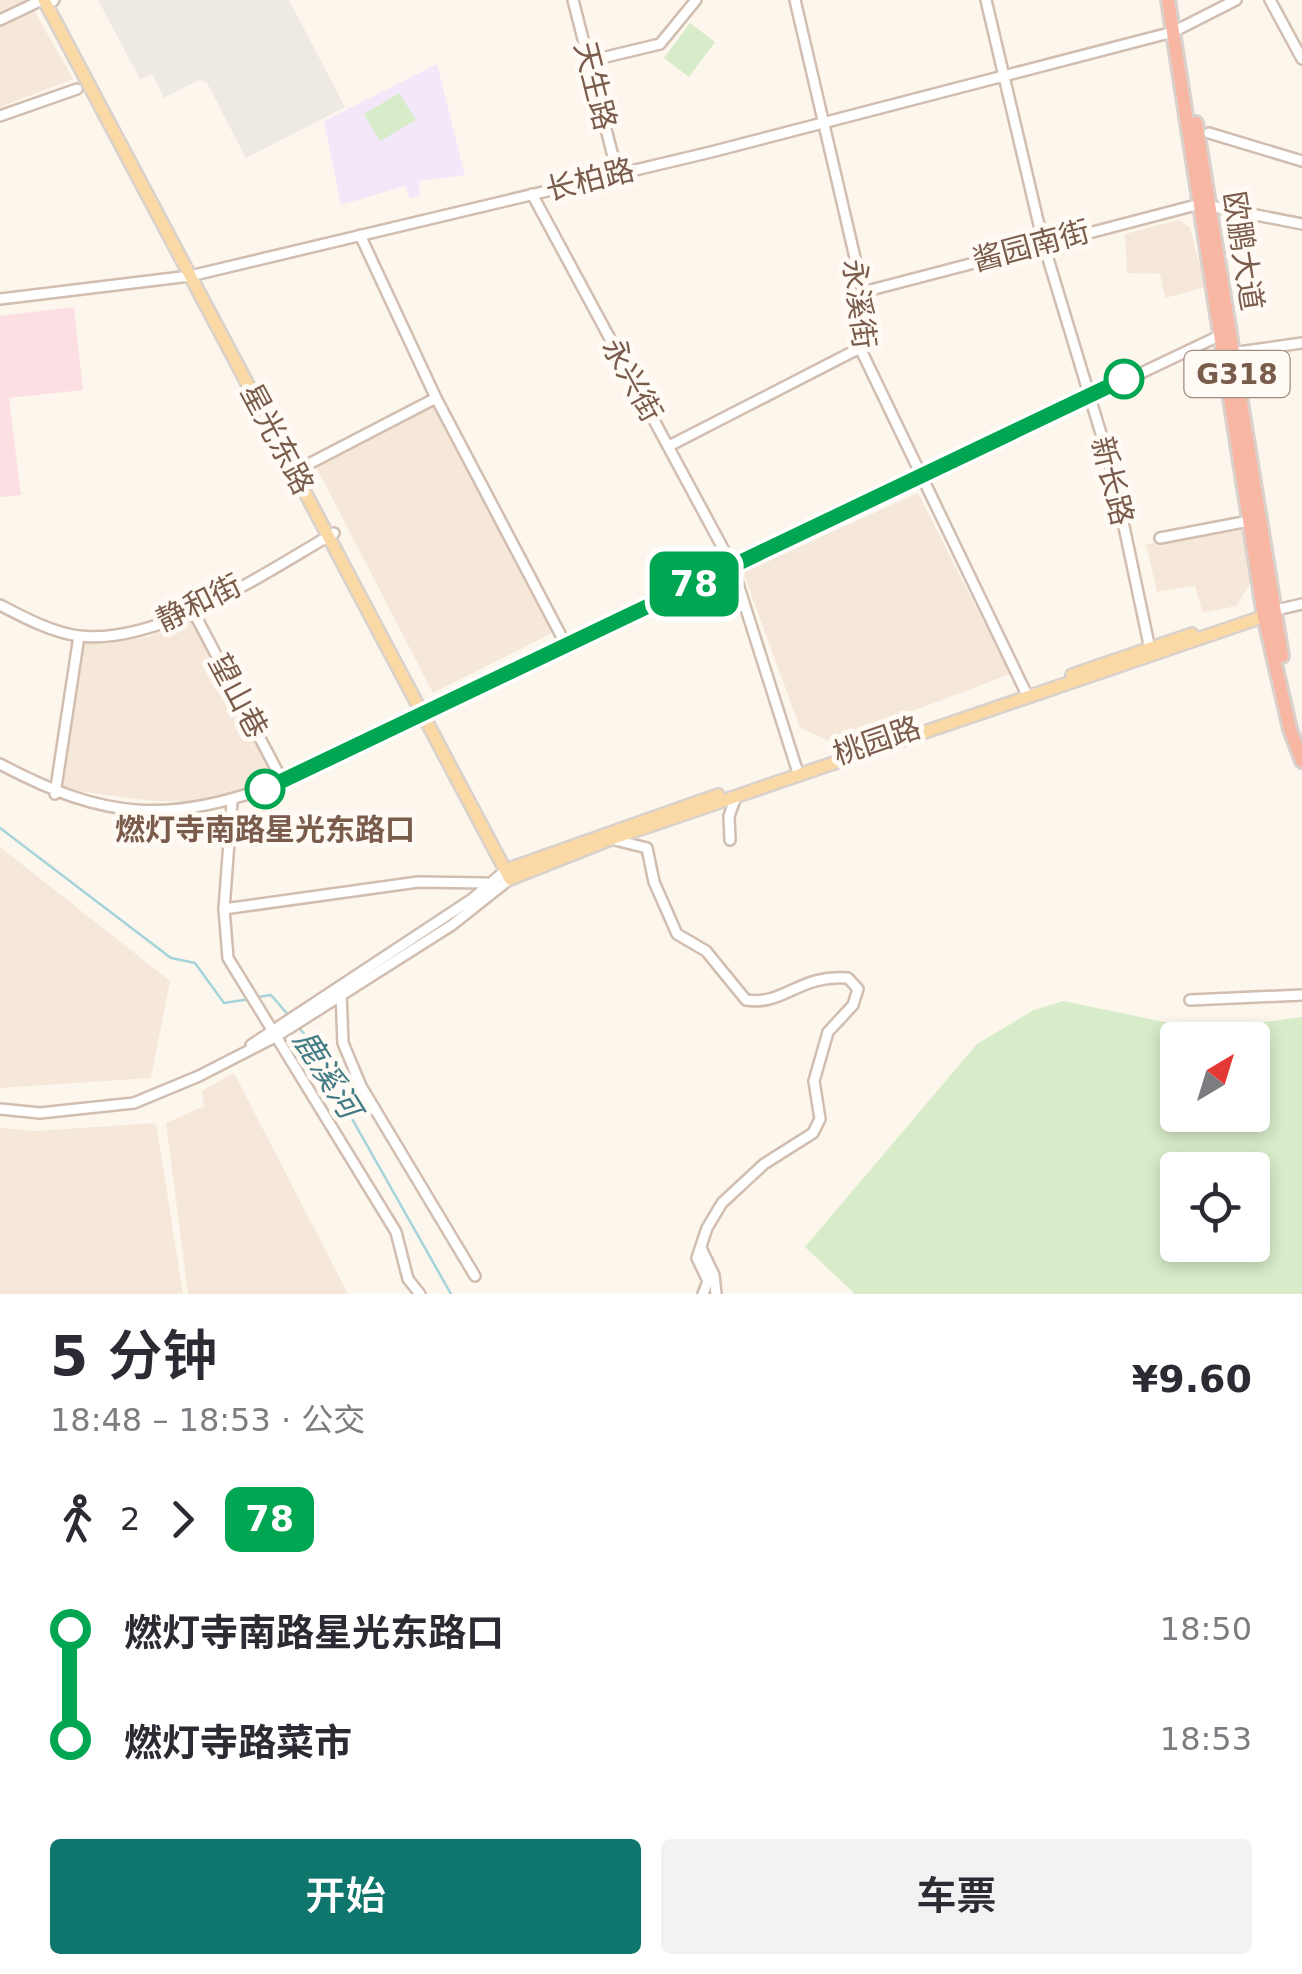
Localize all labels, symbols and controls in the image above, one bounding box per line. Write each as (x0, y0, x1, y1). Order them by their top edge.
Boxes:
street label: 天生路 (568, 38, 623, 134)
street label: 长柏路 (542, 152, 638, 207)
street label: 欧鹏大道 (1217, 189, 1270, 313)
street label: 酱园南街 (968, 213, 1093, 278)
street label: 永溪街 (837, 257, 882, 351)
street label: 永兴街 (595, 332, 670, 428)
road number: G318 (1184, 351, 1290, 397)
unlabelled marker (1105, 360, 1143, 398)
street label: 星光东路 (234, 378, 321, 500)
street label: 新长路 (1085, 433, 1140, 529)
line badge: 78 (649, 552, 739, 616)
text: 78 (670, 564, 718, 604)
street label: 静和街 (151, 567, 247, 638)
street label: 望山巷 (202, 648, 275, 744)
street label: 桃园路 (829, 709, 925, 772)
marker: 燃灯寺南路星光东路口 (246, 770, 284, 808)
place label: 燃灯寺南路星光东路口 (115, 812, 415, 847)
north arrow (1160, 1022, 1270, 1132)
map controls (1160, 1022, 1270, 1262)
water label: 鹿溪河 (285, 1023, 372, 1130)
button: locate (1160, 1152, 1270, 1262)
text: 5 分钟 (50, 1324, 217, 1388)
text: ¥9.60 (1132, 1357, 1252, 1401)
text: 18:48 – 18:53 · 公交 (50, 1401, 365, 1439)
icon: walk (50, 1492, 105, 1547)
icon: forward (155, 1492, 210, 1547)
text: 78 (245, 1499, 294, 1539)
text: 2 (120, 1500, 140, 1538)
text: 18:50 (1160, 1610, 1252, 1648)
text: 燃灯寺南路星光东路口 (124, 1611, 504, 1655)
text: 18:53 (1160, 1720, 1252, 1758)
text: 燃灯寺路菜市 (124, 1721, 352, 1765)
button: 开始 (50, 1839, 641, 1954)
button: 车票 (661, 1839, 1252, 1954)

